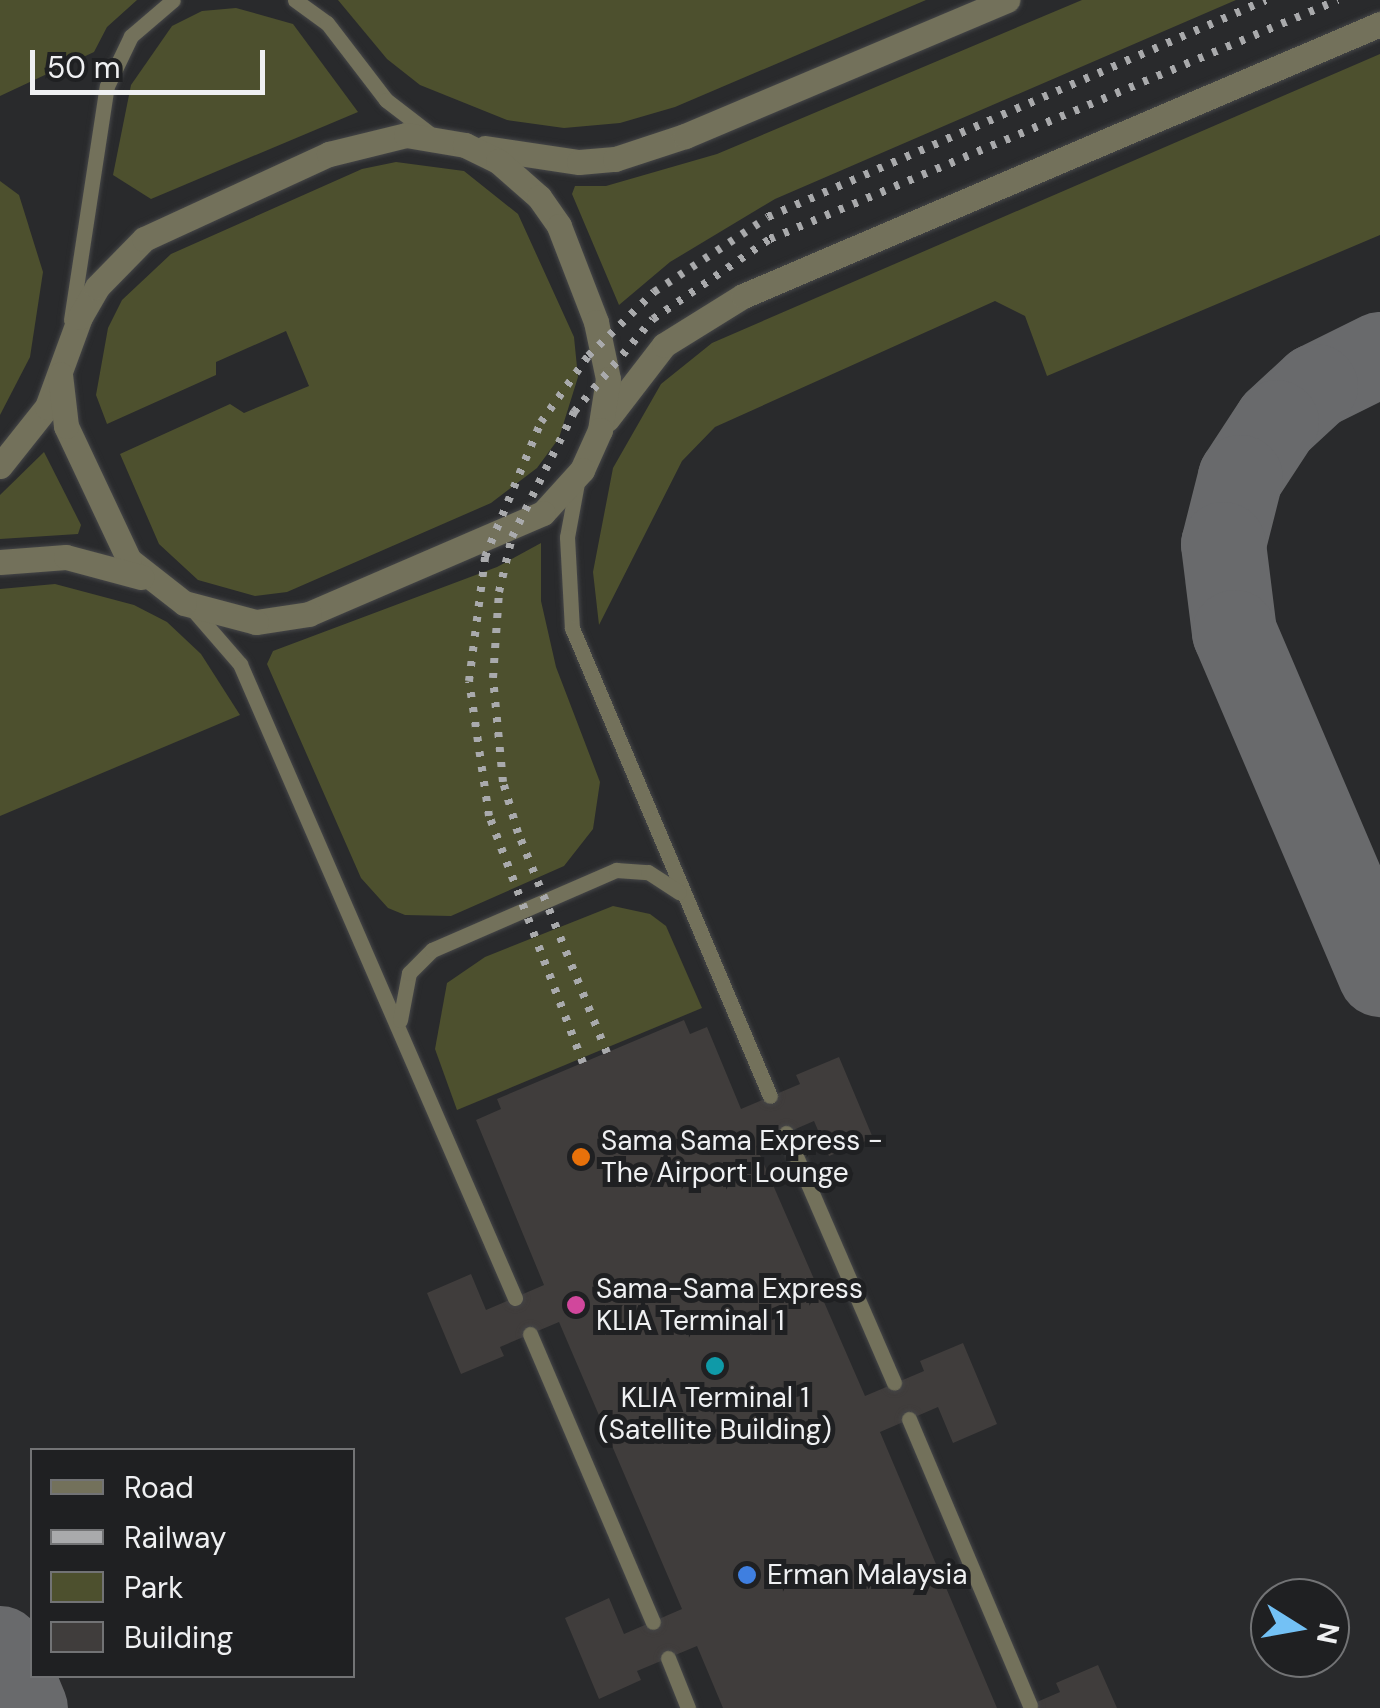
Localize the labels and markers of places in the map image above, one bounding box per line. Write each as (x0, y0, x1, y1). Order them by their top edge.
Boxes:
place label: Sama Sama Express - The Airport Lounge (601, 1124, 883, 1190)
marker: Sama Sama Express - The Airport Lounge (570, 1146, 592, 1168)
place label: Sama-Sama Express KLIA Terminal 1 (596, 1272, 863, 1338)
marker: Sama-Sama Express KLIA Terminal 1 (565, 1294, 587, 1316)
marker: KLIA Terminal 1 (Satellite Building) (704, 1355, 726, 1377)
place label: KLIA Terminal 1 (Satellite Building) (598, 1381, 832, 1447)
place label: Erman Malaysia (767, 1558, 967, 1592)
marker: Erman Malaysia (736, 1564, 758, 1586)

